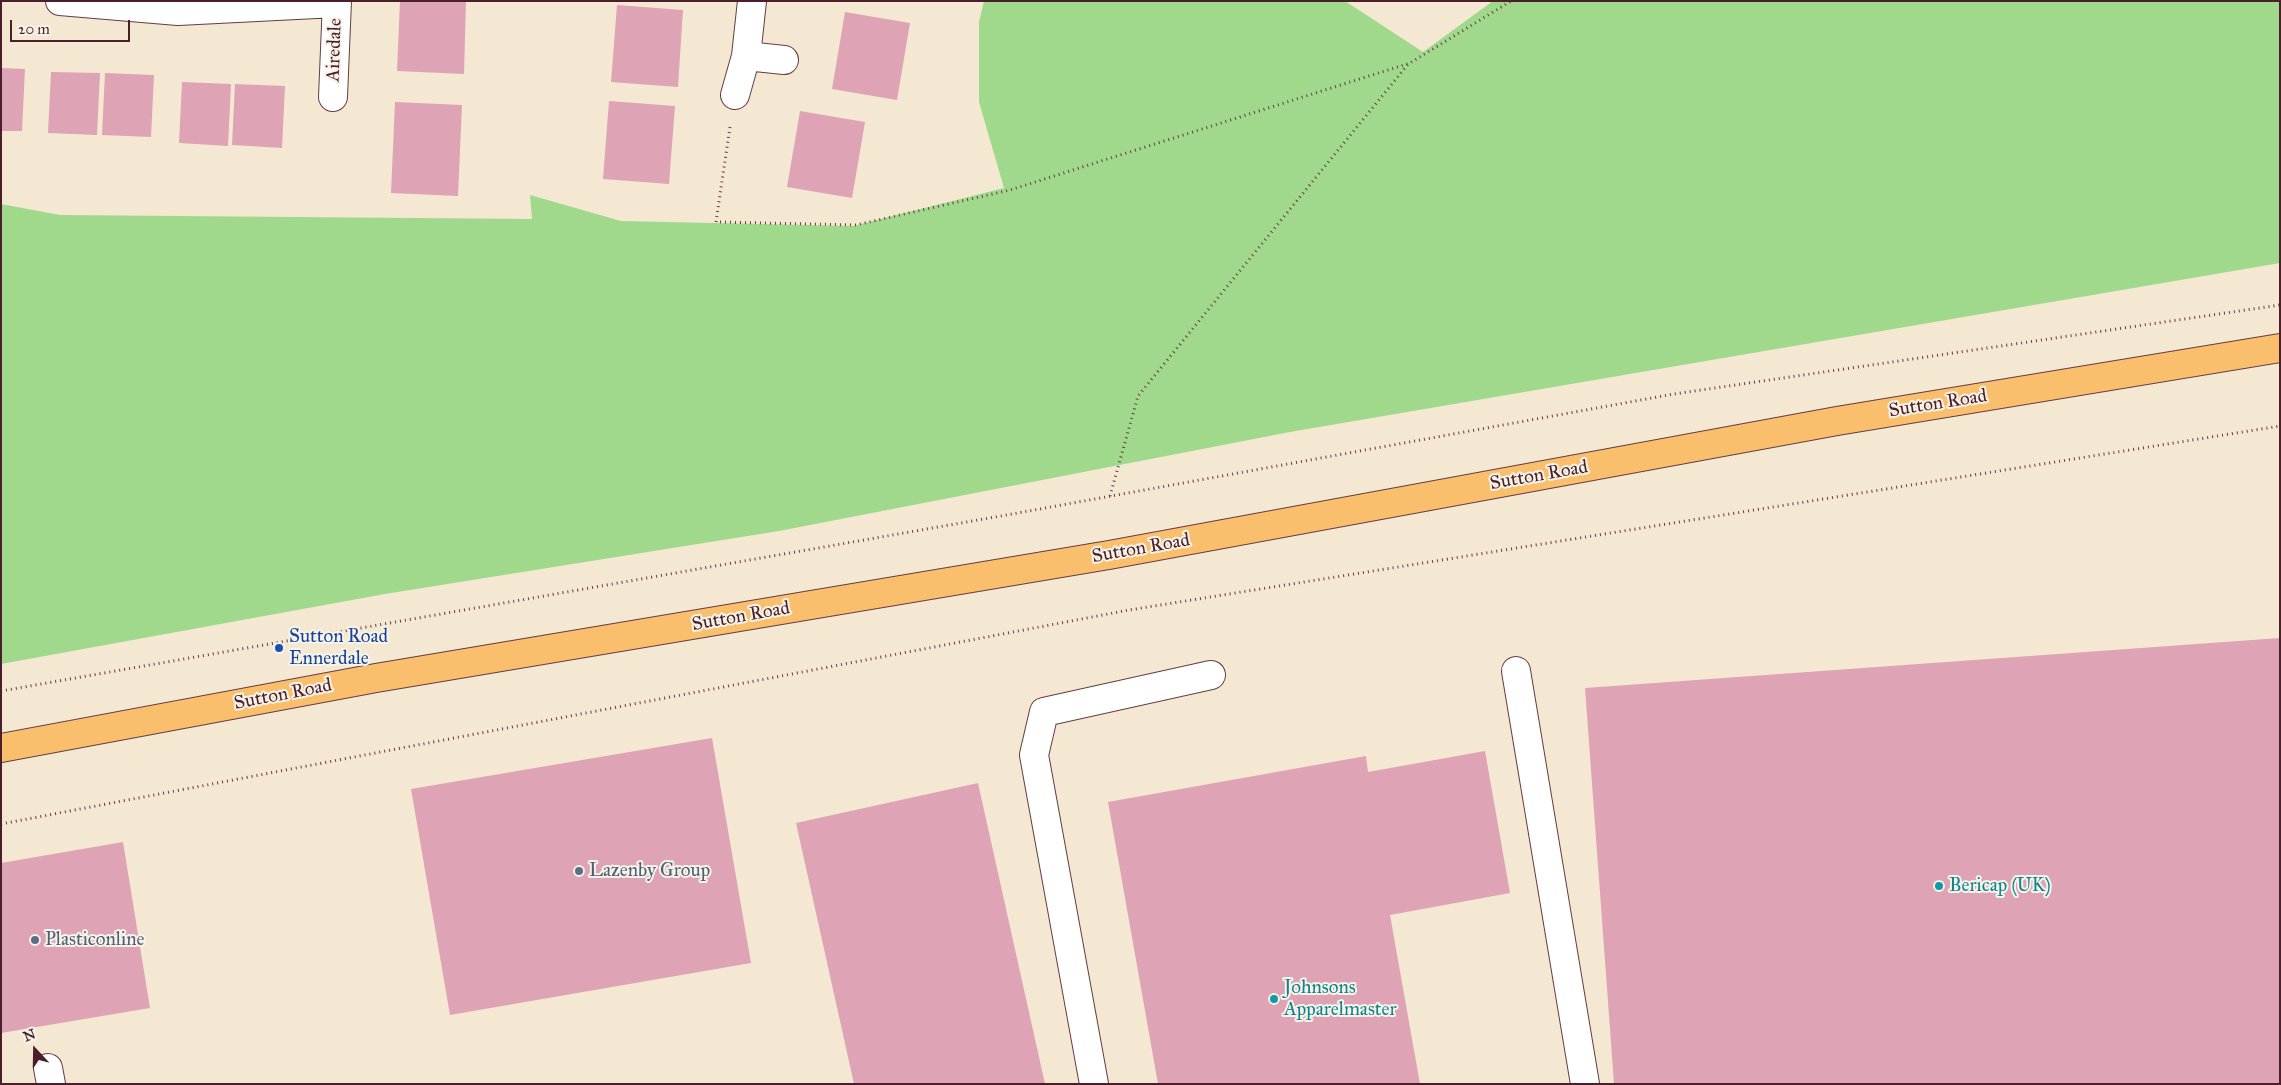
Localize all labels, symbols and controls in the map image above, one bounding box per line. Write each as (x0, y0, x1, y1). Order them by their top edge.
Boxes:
scale bar (12, 10, 132, 42)
street label: Airedale (322, 18, 348, 82)
text: 20 m (18, 20, 50, 38)
street label: Sutton Road (1887, 385, 1989, 423)
street label: Sutton Road (1488, 456, 1590, 496)
street label: Sutton Road (1090, 529, 1192, 569)
street label: Sutton Road (690, 597, 792, 637)
place label: Sutton Road Ennerdale (289, 626, 388, 670)
marker: Sutton Road Ennerdale (273, 642, 285, 654)
street label: Sutton Road (232, 674, 334, 716)
place label: Lazenby Group (589, 860, 710, 882)
marker: Lazenby Group (573, 865, 585, 877)
place label: Bericap (UK) (1949, 875, 2051, 897)
marker: Bericap (UK) (1933, 880, 1945, 892)
place label: Plasticonline (45, 929, 144, 951)
marker: Plasticonline (29, 934, 41, 946)
place label: Johnsons Apparelmaster (1284, 977, 1397, 1021)
marker: Johnsons Apparelmaster (1268, 993, 1280, 1005)
north arrow (10, 1025, 60, 1075)
text: N (21, 1025, 38, 1046)

